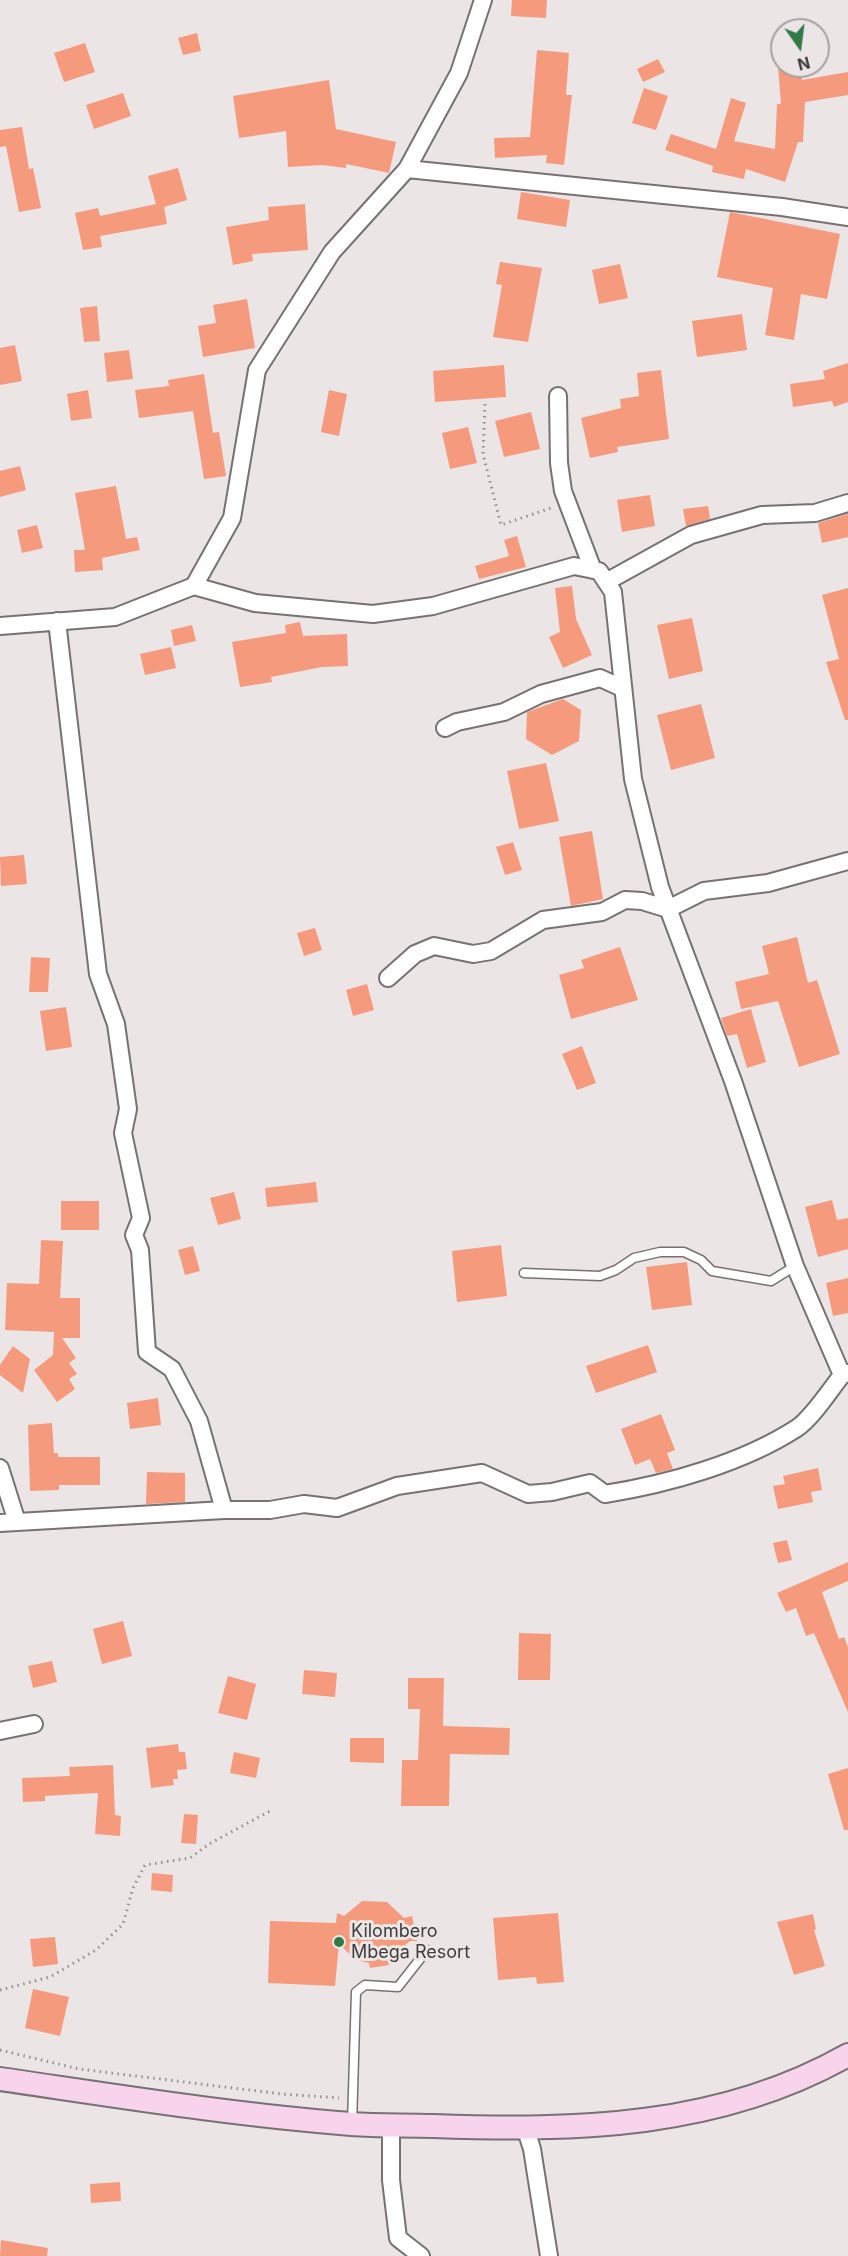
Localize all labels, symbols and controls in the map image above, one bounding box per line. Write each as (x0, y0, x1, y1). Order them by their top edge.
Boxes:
north arrow (770, 18, 830, 78)
text: N (796, 52, 812, 75)
place label: Kilombero Mbega Resort (351, 1921, 470, 1964)
marker: Kilombero Mbega Resort (332, 1935, 346, 1949)

